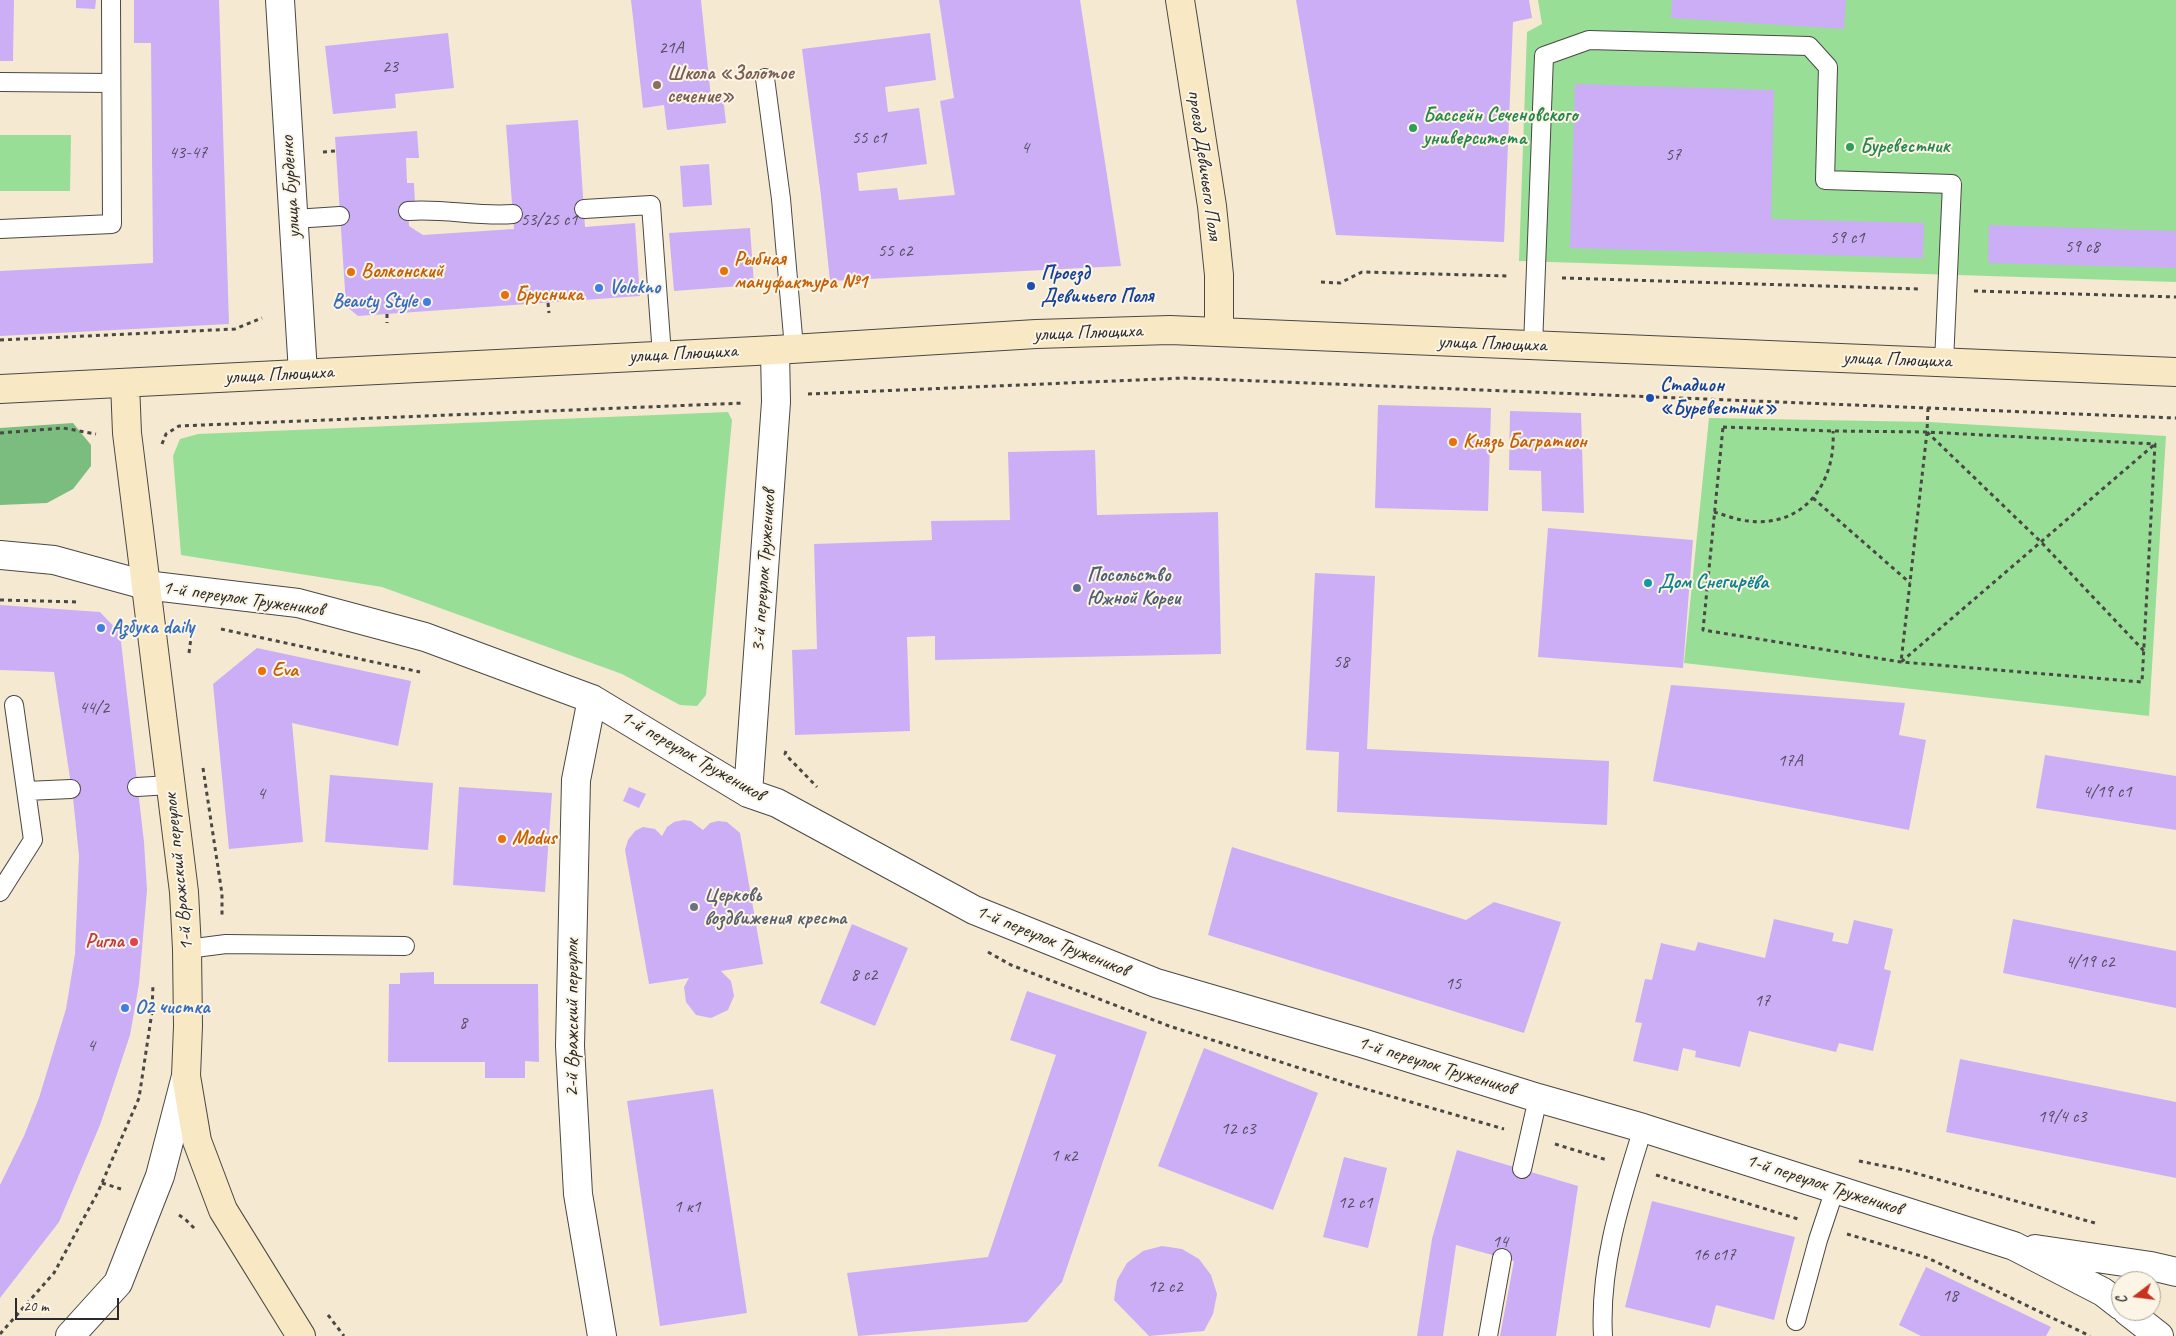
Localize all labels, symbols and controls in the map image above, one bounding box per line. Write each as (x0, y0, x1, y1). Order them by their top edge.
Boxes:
house number: 21А (658, 37, 684, 59)
house number: 23 (382, 56, 398, 78)
place label: Школа «Золотое сечение» (667, 62, 794, 109)
marker: Школа «Золотое сечение» (651, 79, 663, 91)
street label: проезд Девичьего Поля (1182, 88, 1226, 242)
place label: Бассейн Сеченовского университета (1423, 104, 1578, 151)
marker: Бассейн Сеченовского университета (1407, 122, 1419, 134)
house number: 55 с1 (851, 127, 887, 149)
street label: улица Бурденко (275, 135, 307, 239)
place label: Буревестник (1860, 135, 1950, 159)
house number: 4 (1021, 137, 1029, 159)
marker: Буревестник (1844, 141, 1856, 153)
house number: 43-47 (169, 142, 207, 164)
house number: 57 (1665, 144, 1681, 166)
house number: 53/25 с1 (520, 209, 578, 231)
house number: 59 с1 (1829, 227, 1865, 249)
house number: 59 с8 (2064, 236, 2100, 258)
house number: 55 с2 (877, 240, 913, 262)
place label: Рыбная мануфактура №1 (734, 248, 867, 295)
place label: Волконский (361, 260, 443, 284)
place label: Проезд Девичьего Поля (1041, 262, 1154, 309)
marker: Рыбная мануфактура №1 (718, 265, 730, 277)
marker: Волконский (345, 266, 357, 278)
place label: Volokno (609, 276, 660, 300)
marker: Проезд Девичьего Поля (1025, 280, 1037, 292)
marker: Volokno (593, 282, 605, 294)
place label: Брусника (515, 283, 583, 307)
marker: Брусника (499, 289, 511, 301)
place label: Beauty Style (332, 290, 417, 314)
marker: Beauty Style (421, 296, 433, 308)
street label: улица Плющиха (1033, 319, 1143, 347)
street label: улица Плющиха (1437, 330, 1547, 358)
street label: улица Плющиха (628, 339, 738, 369)
street label: улица Плющиха (1842, 346, 1952, 374)
street label: улица Плющиха (224, 360, 334, 390)
place label: Стадион «Буревестник» (1660, 374, 1777, 421)
marker: Стадион «Буревестник» (1644, 392, 1656, 404)
place label: Князь Багратион (1463, 430, 1587, 454)
marker: Князь Багратион (1447, 436, 1459, 448)
street label: 3-й переулок Тружеников (746, 489, 782, 653)
place label: Посольство Южной Кореи (1087, 564, 1180, 611)
place label: Дом Снегирёва (1658, 571, 1768, 595)
street label: 1-й переулок Тружеников (161, 576, 325, 622)
marker: Дом Снегирёва (1642, 577, 1654, 589)
marker: Посольство Южной Кореи (1071, 582, 1083, 594)
place label: Азбука daily (111, 616, 194, 640)
marker: Азбука daily (95, 622, 107, 634)
house number: 58 (1333, 651, 1349, 673)
place label: Eva (272, 659, 298, 683)
marker: Eva (256, 665, 268, 677)
house number: 44/2 (79, 697, 109, 719)
street label: 1-й переулок Тружеников (616, 705, 768, 807)
house number: 17А (1777, 750, 1803, 772)
house number: 4/19 с1 (2082, 781, 2132, 803)
house number: 4 (257, 783, 265, 805)
street label: 1-й Вражский переулок (159, 792, 199, 952)
place label: Modus (512, 827, 556, 851)
marker: Modus (496, 833, 508, 845)
place label: Церковь воздвижения креста (704, 884, 847, 931)
street label: 1-й переулок Тружеников (972, 899, 1132, 983)
marker: Церковь воздвижения креста (688, 901, 700, 913)
place label: Ригла (85, 930, 124, 954)
marker: Ригла (128, 936, 140, 948)
street label: 2-й Вражский переулок (561, 939, 585, 1097)
house number: 4/19 с2 (2065, 951, 2115, 973)
house number: 8 с2 (851, 964, 877, 986)
house number: 15 (1445, 973, 1461, 995)
house number: 17 (1754, 990, 1770, 1012)
place label: О2 чистка (135, 996, 210, 1020)
marker: О2 чистка (119, 1002, 131, 1014)
house number: 8 (459, 1012, 467, 1034)
street label: 1-й переулок Тружеников (1355, 1031, 1517, 1101)
house number: 4 (87, 1035, 95, 1057)
house number: 19/4 с3 (2037, 1106, 2087, 1128)
house number: 12 с3 (1220, 1118, 1256, 1140)
house number: 1 к2 (1050, 1145, 1078, 1167)
street label: 1-й переулок Тружеников (1743, 1148, 1905, 1222)
house number: 12 с1 (1337, 1192, 1373, 1214)
house number: 1 к1 (673, 1196, 701, 1218)
house number: 14 (1492, 1231, 1508, 1253)
house number: 16 с17 (1692, 1244, 1736, 1266)
north arrow (2111, 1271, 2161, 1321)
house number: 12 с2 (1147, 1276, 1183, 1298)
house number: 18 (1942, 1285, 1958, 1307)
scale bar (18, 1288, 121, 1320)
text: С (2113, 1294, 2131, 1305)
text: 20 m (23, 1297, 49, 1316)

